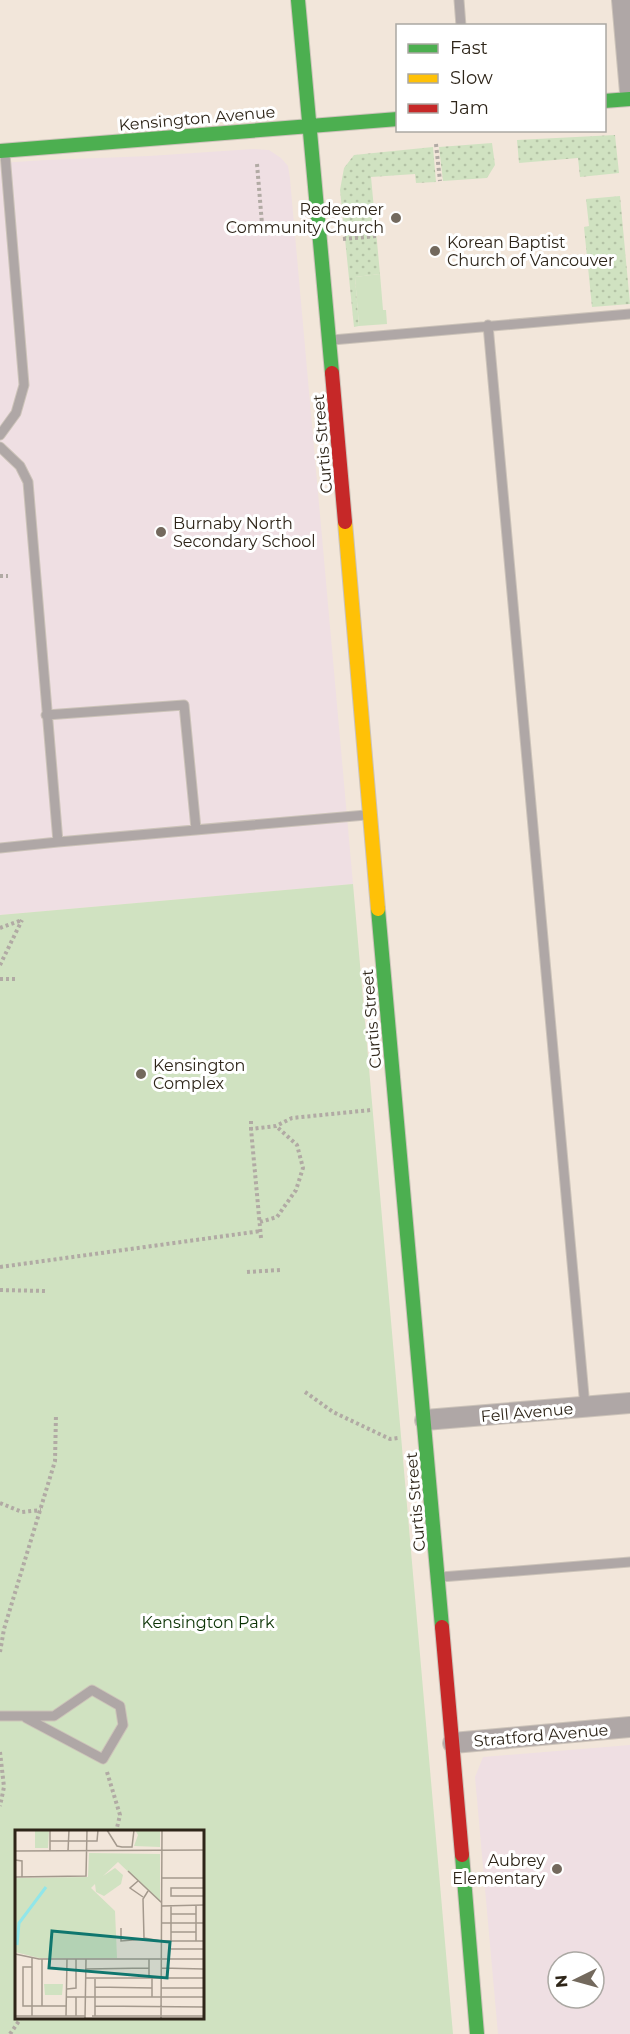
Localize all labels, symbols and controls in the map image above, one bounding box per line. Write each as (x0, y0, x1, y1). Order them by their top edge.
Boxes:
legend (396, 24, 606, 132)
text: Fast (450, 37, 488, 59)
text: Slow (450, 67, 493, 89)
text: Jam (449, 97, 489, 119)
street label: Kensington Avenue (118, 102, 276, 135)
place label: Redeemer Community Church (226, 200, 384, 237)
marker: Redeemer Community Church (389, 211, 403, 225)
place label: Korean Baptist Church of Vancouver (447, 233, 614, 270)
marker: Korean Baptist Church of Vancouver (428, 244, 442, 258)
street label: Curtis Street (309, 393, 336, 494)
place label: Burnaby North Secondary School (173, 514, 316, 551)
marker: Burnaby North Secondary School (154, 525, 168, 539)
street label: Curtis Street (358, 968, 385, 1069)
place label: Kensington Complex (153, 1056, 245, 1093)
marker: Kensington Complex (134, 1067, 148, 1081)
street label: Fell Avenue (480, 1399, 574, 1426)
street label: Curtis Street (402, 1451, 429, 1552)
park label: Kensington Park (141, 1613, 275, 1632)
street label: Stratford Avenue (473, 1720, 609, 1751)
inset map (15, 1830, 204, 2019)
place label: Aubrey Elementary (452, 1851, 545, 1888)
marker: Aubrey Elementary (550, 1862, 564, 1876)
north arrow (546, 1950, 606, 2010)
text: N (552, 1974, 572, 1989)

